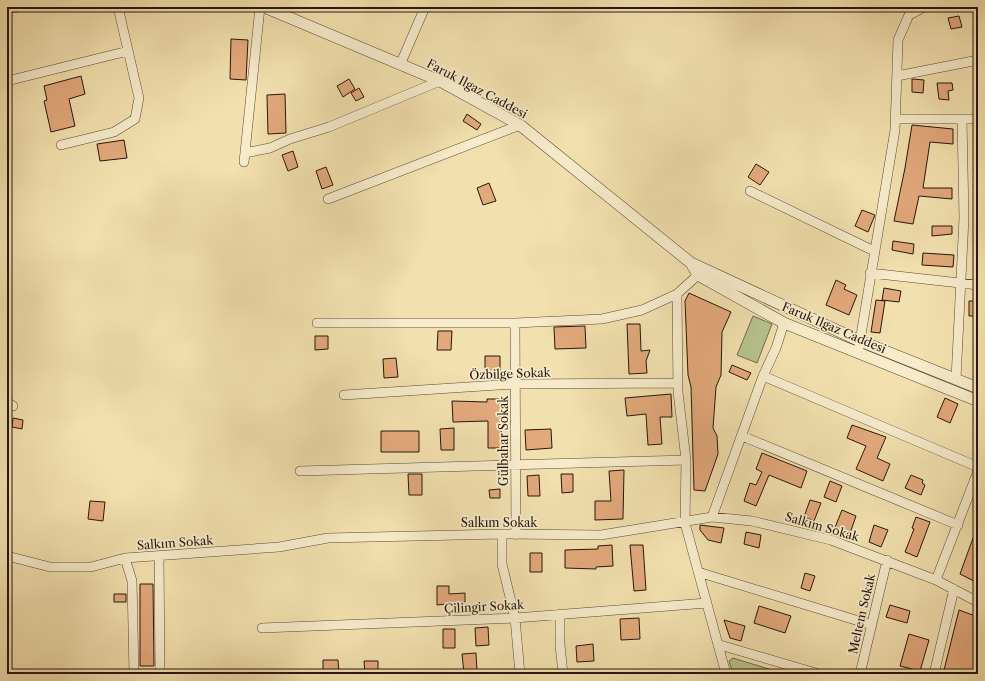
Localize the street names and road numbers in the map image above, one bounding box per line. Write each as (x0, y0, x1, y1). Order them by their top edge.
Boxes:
street label: Faruk Ilgaz Caddesi (424, 56, 530, 122)
street label: Faruk Ilgaz Caddesi (780, 299, 889, 356)
street label: Özbilge Sokak (469, 364, 552, 382)
street label: Gülbahar Sokak (496, 395, 511, 486)
street label: Salkım Sokak (783, 509, 862, 545)
street label: Salkım Sokak (461, 515, 538, 530)
street label: Salkım Sokak (136, 532, 215, 553)
street label: Meltem Sokak (845, 571, 878, 656)
street label: Çilingir Sokak (444, 597, 525, 616)

